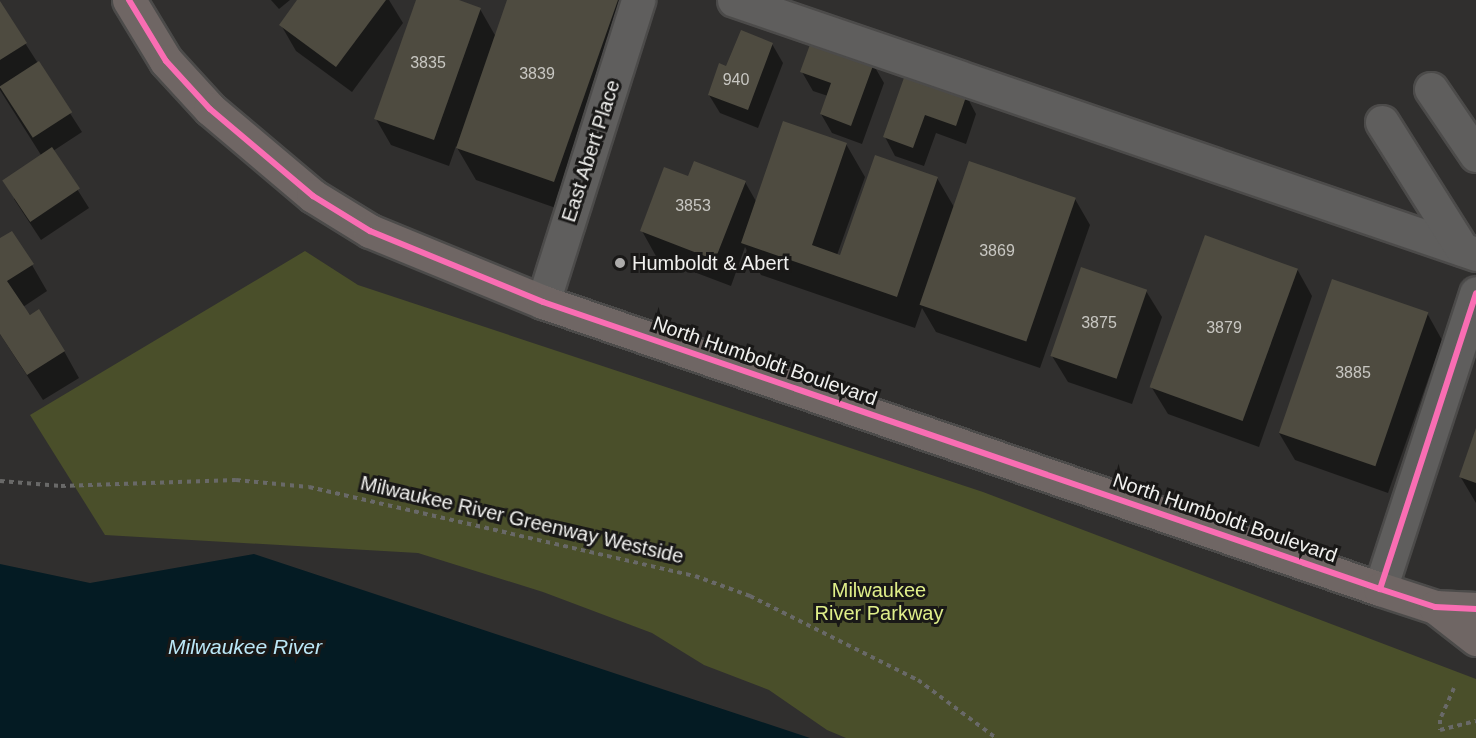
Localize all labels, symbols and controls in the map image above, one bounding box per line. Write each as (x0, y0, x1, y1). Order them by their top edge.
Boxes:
house number: 3835 (410, 53, 446, 73)
house number: 3839 (519, 64, 555, 84)
house number: 940 (723, 70, 749, 90)
street label: East Abert Place (557, 76, 625, 226)
house number: 3853 (675, 196, 711, 216)
house number: 3869 (979, 241, 1015, 261)
place label: Humboldt & Abert (632, 251, 790, 275)
marker: Humboldt & Abert (613, 256, 627, 270)
street label: North Humboldt Boulevard (650, 311, 880, 411)
house number: 3875 (1081, 313, 1117, 333)
house number: 3879 (1206, 318, 1242, 338)
house number: 3885 (1335, 363, 1371, 383)
street label: North Humboldt Boulevard (1110, 468, 1340, 568)
street label: Milwaukee River Greenway Westside (358, 471, 686, 569)
park label: Milwaukee River Parkway (815, 578, 943, 625)
water label: Milwaukee River (168, 634, 322, 660)

